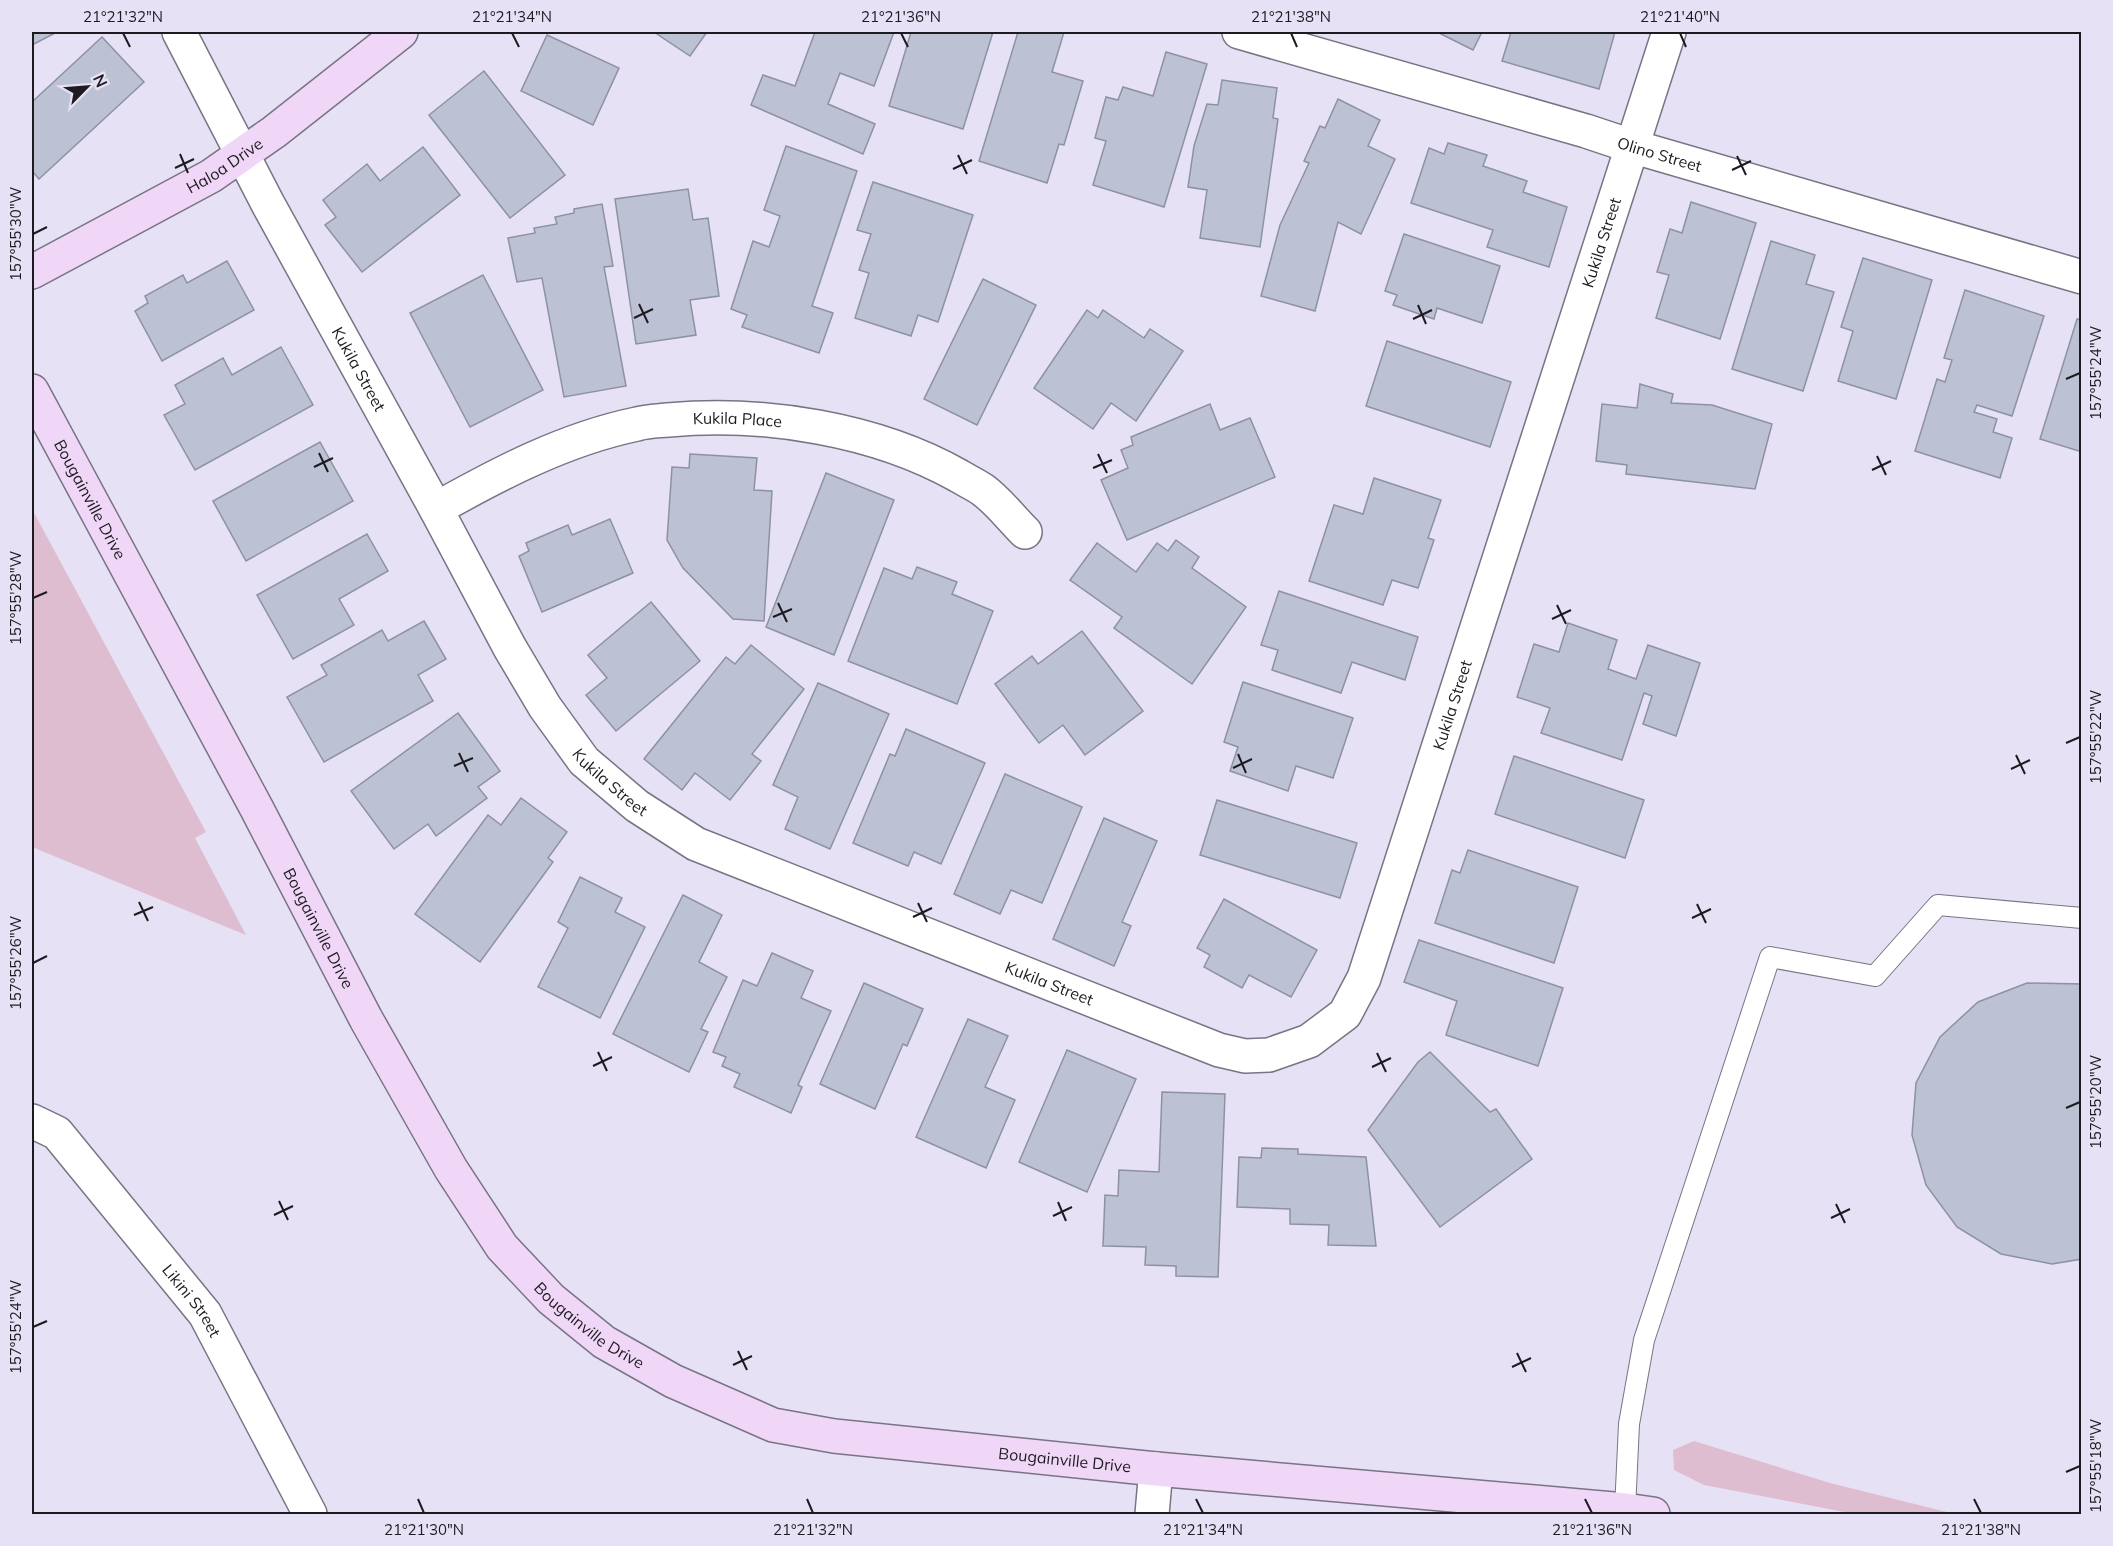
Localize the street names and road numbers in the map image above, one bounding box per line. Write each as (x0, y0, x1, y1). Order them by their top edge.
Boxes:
street label: Olino Street (1615, 132, 1704, 176)
street label: Haloa Drive (183, 133, 266, 197)
street label: Kukila Street (1577, 195, 1625, 290)
street label: Kukila Street (328, 323, 390, 415)
street label: Kukila Place (692, 408, 783, 432)
street label: Bougainville Drive (50, 436, 131, 563)
street label: Kukila Street (1428, 657, 1476, 752)
street label: Kukila Street (568, 744, 652, 820)
street label: Bougainville Drive (279, 864, 358, 992)
street label: Kukila Street (1002, 957, 1097, 1010)
street label: Likini Street (158, 1260, 225, 1341)
street label: Bougainville Drive (530, 1278, 648, 1373)
street label: Bougainville Drive (997, 1443, 1132, 1476)

